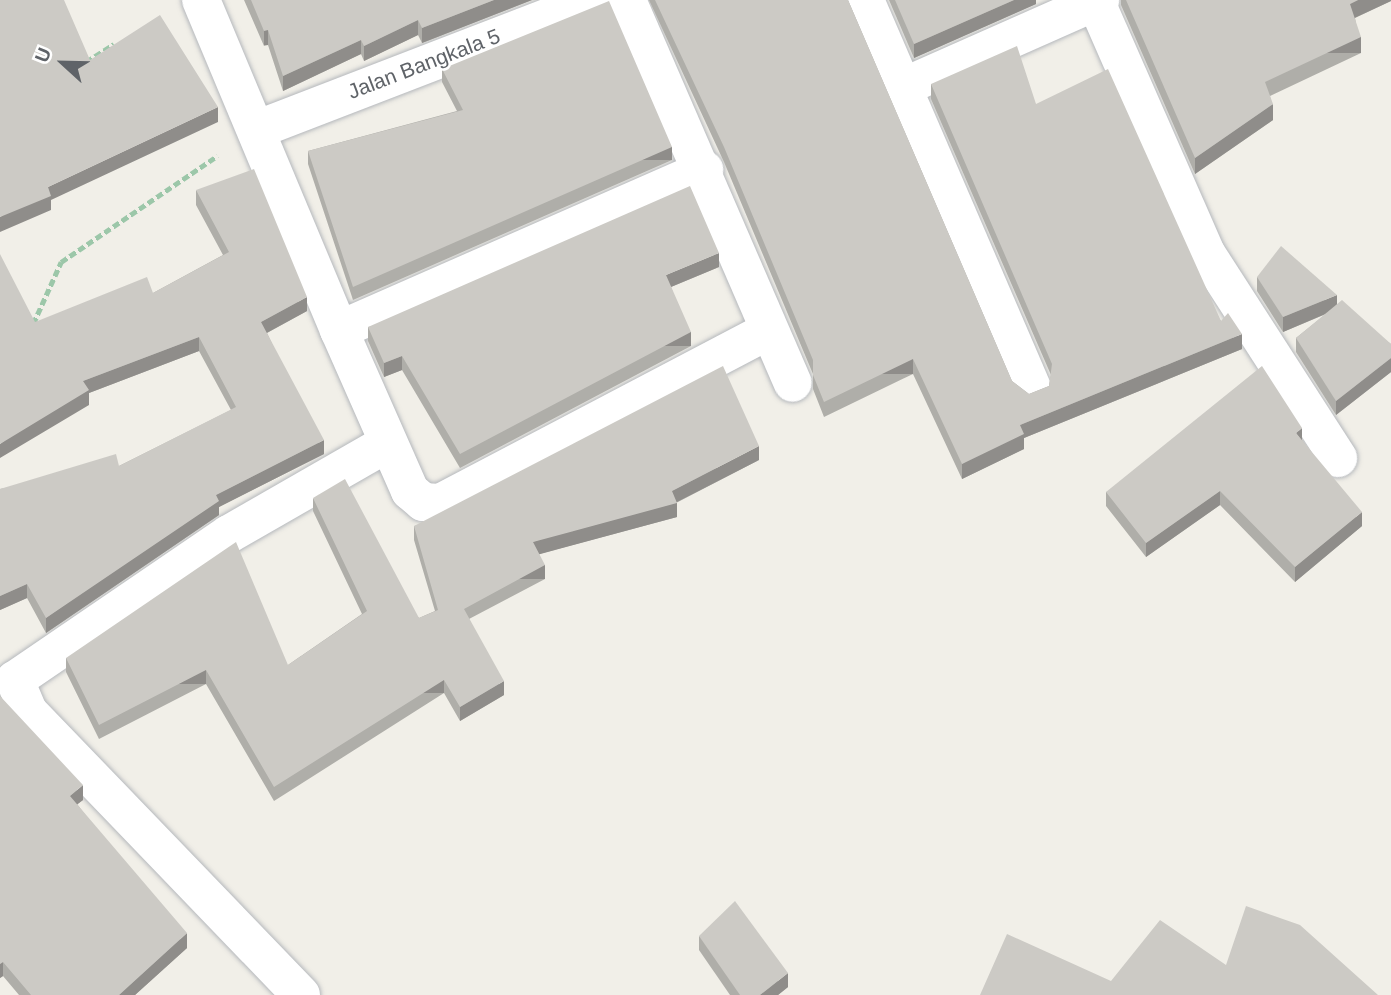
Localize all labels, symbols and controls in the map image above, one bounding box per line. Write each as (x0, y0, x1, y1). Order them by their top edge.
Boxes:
street label: Jalan Bangkala 5 (344, 23, 504, 105)
north arrow (28, 28, 98, 98)
text: U (31, 45, 55, 65)

